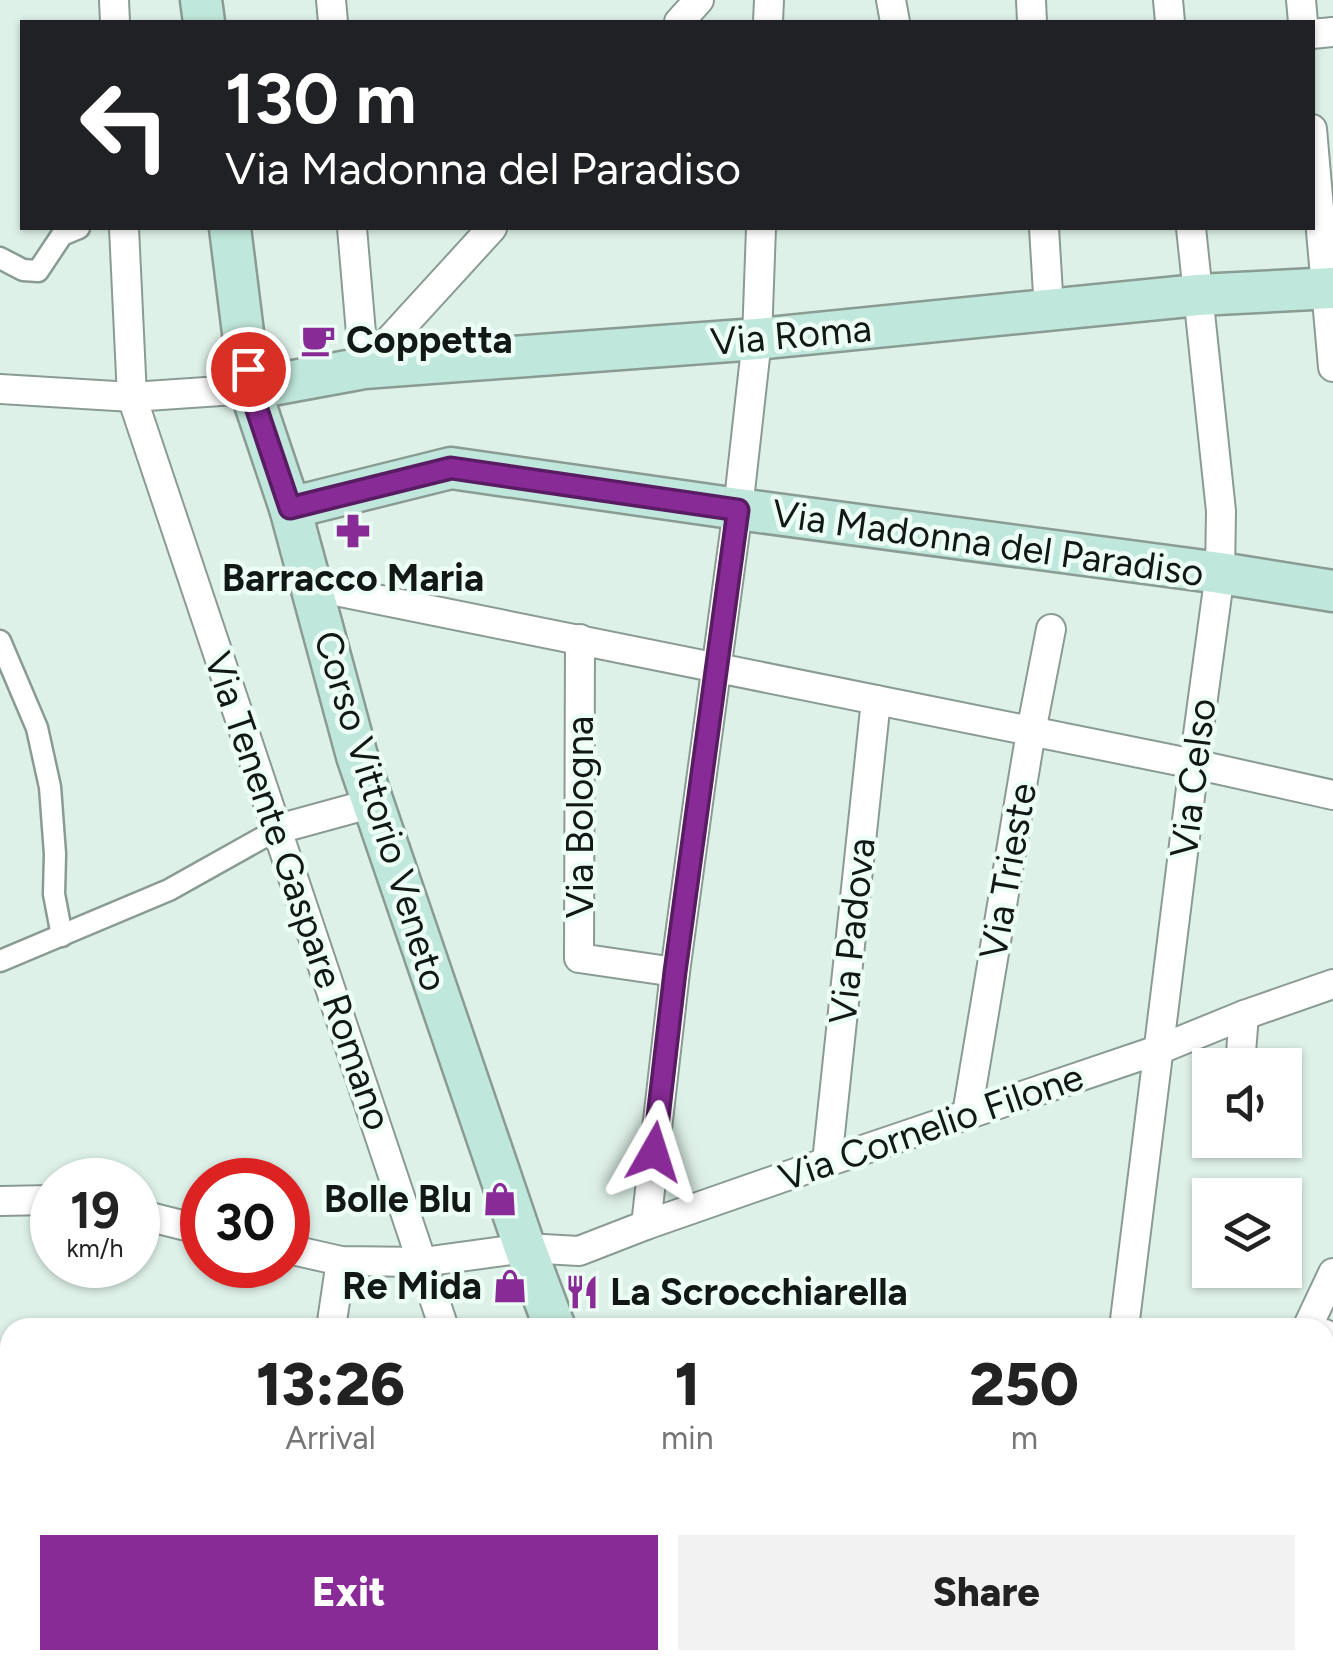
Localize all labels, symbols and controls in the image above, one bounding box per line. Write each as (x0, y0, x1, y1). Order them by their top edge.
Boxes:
text: 130 m (225, 56, 417, 141)
icon: left (60, 60, 190, 190)
text: Via Madonna del Paradiso (225, 141, 741, 195)
street label: Via Roma (709, 305, 873, 365)
place label: Coppetta (346, 317, 513, 363)
cafe icon: Coppetta (299, 321, 337, 359)
pin (206, 327, 291, 412)
icon: arrive (221, 342, 276, 397)
street label: Via Madonna del Paradiso (769, 490, 1207, 596)
pharmacy icon: Barracco Maria (334, 512, 372, 550)
place label: Barracco Maria (222, 555, 484, 601)
street label: Corso Vittorio Veneto (304, 625, 458, 997)
street label: Via Tenente Gaspare Romano (194, 646, 402, 1136)
street label: Via Celso (1160, 696, 1226, 860)
street label: Via Bologna (557, 716, 603, 918)
street label: Via Trieste (970, 779, 1046, 963)
street label: Via Padova (819, 835, 885, 1027)
map controls (1192, 1048, 1302, 1288)
button: sound (1192, 1048, 1302, 1158)
street label: Via Cornelio Filone (773, 1053, 1089, 1201)
position arrow (602, 1100, 706, 1204)
speed limit sign: 30 (180, 1158, 310, 1288)
place label: Bolle Blu (324, 1176, 472, 1222)
button: layers (1192, 1178, 1302, 1288)
text: 19 (70, 1180, 120, 1241)
shop icon: Bolle Blu (481, 1180, 519, 1218)
text: km/h (66, 1233, 124, 1263)
place label: Re Mida (342, 1263, 482, 1309)
shop icon: Re Mida (491, 1267, 529, 1305)
place label: La Scrocchiarella (610, 1269, 908, 1315)
restaurant icon: La Scrocchiarella (563, 1273, 601, 1311)
text: 13:26 (256, 1348, 405, 1420)
text: 1 (675, 1348, 700, 1420)
text: 250 (970, 1348, 1079, 1420)
text: Arrival (285, 1419, 376, 1457)
text: min (661, 1419, 714, 1457)
text: m (1011, 1419, 1038, 1457)
button: Exit (40, 1535, 658, 1650)
button: Share (678, 1535, 1295, 1650)

